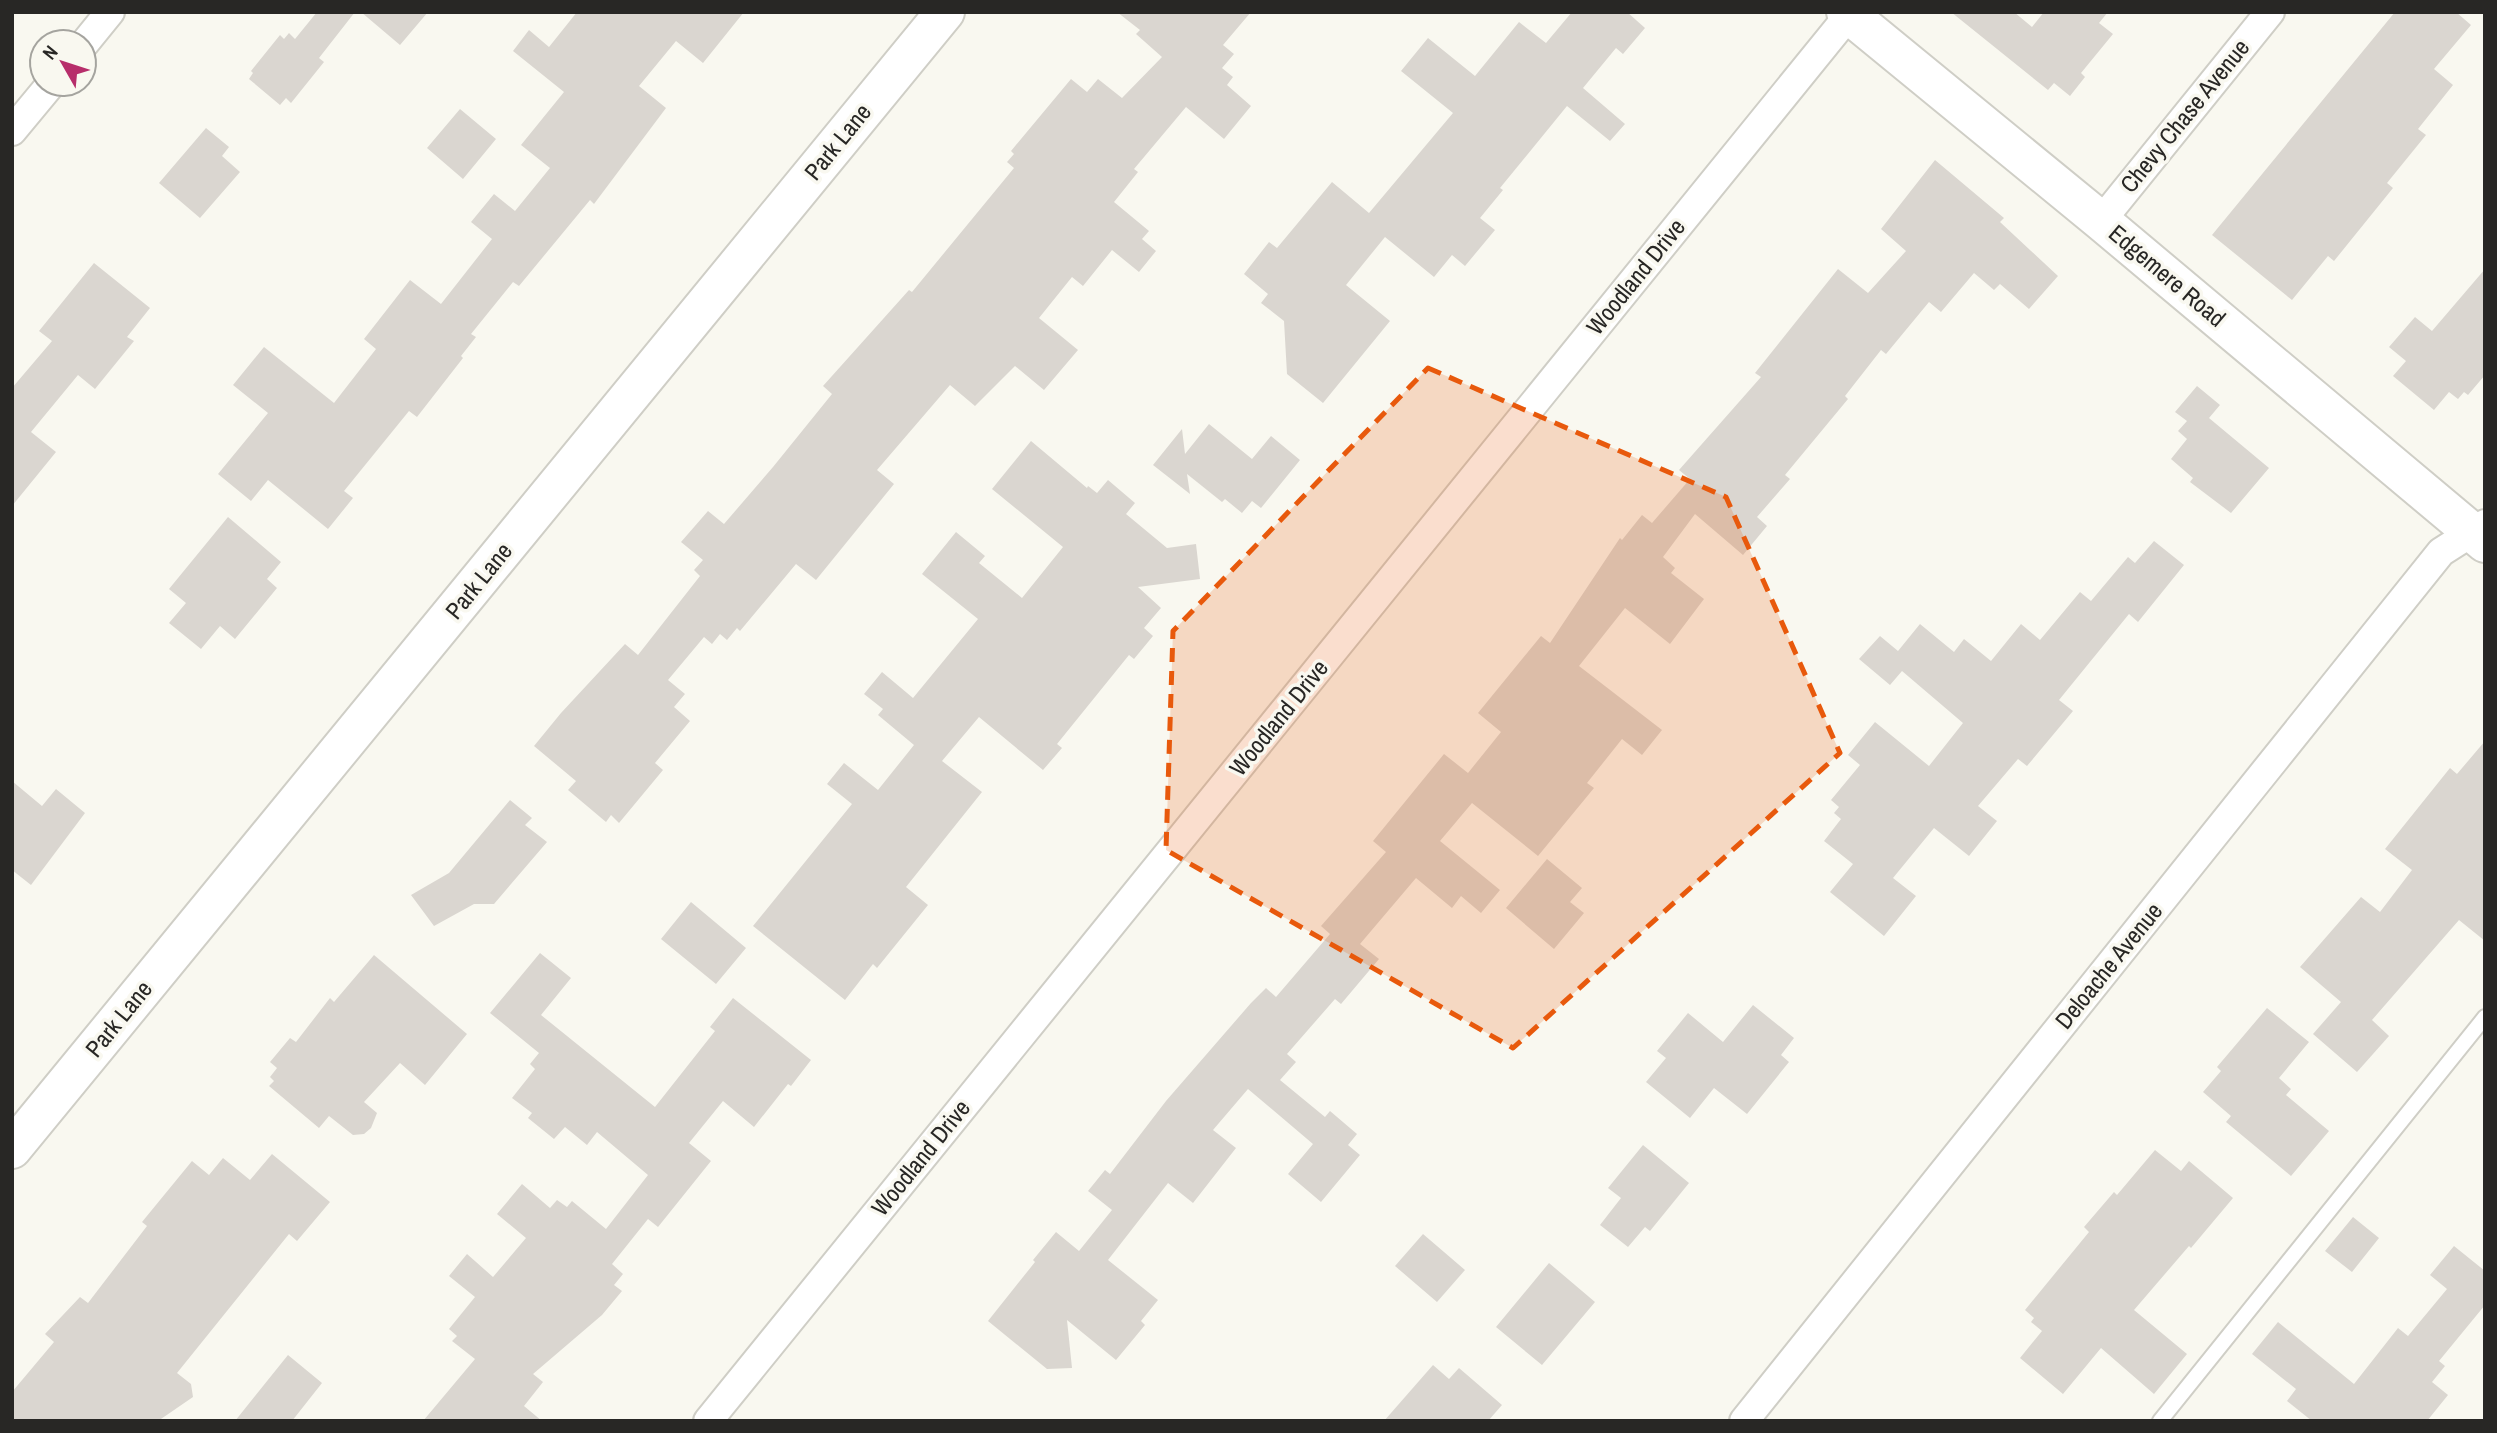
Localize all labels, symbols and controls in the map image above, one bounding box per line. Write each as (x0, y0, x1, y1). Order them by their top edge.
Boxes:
north arrow (28, 28, 98, 98)
street label: Chevy Chase Avenue (2112, 32, 2256, 199)
text: N (36, 40, 63, 65)
street label: Park Lane (797, 96, 878, 186)
street label: Woodland Drive (1578, 212, 1692, 341)
street label: Edgemere Road (2102, 217, 2233, 334)
street label: Park Lane (438, 535, 519, 625)
street label: Woodland Drive (1221, 653, 1335, 782)
street label: Deloache Avenue (2047, 895, 2169, 1035)
street label: Park Lane (78, 973, 159, 1063)
street label: Woodland Drive (863, 1093, 977, 1222)

